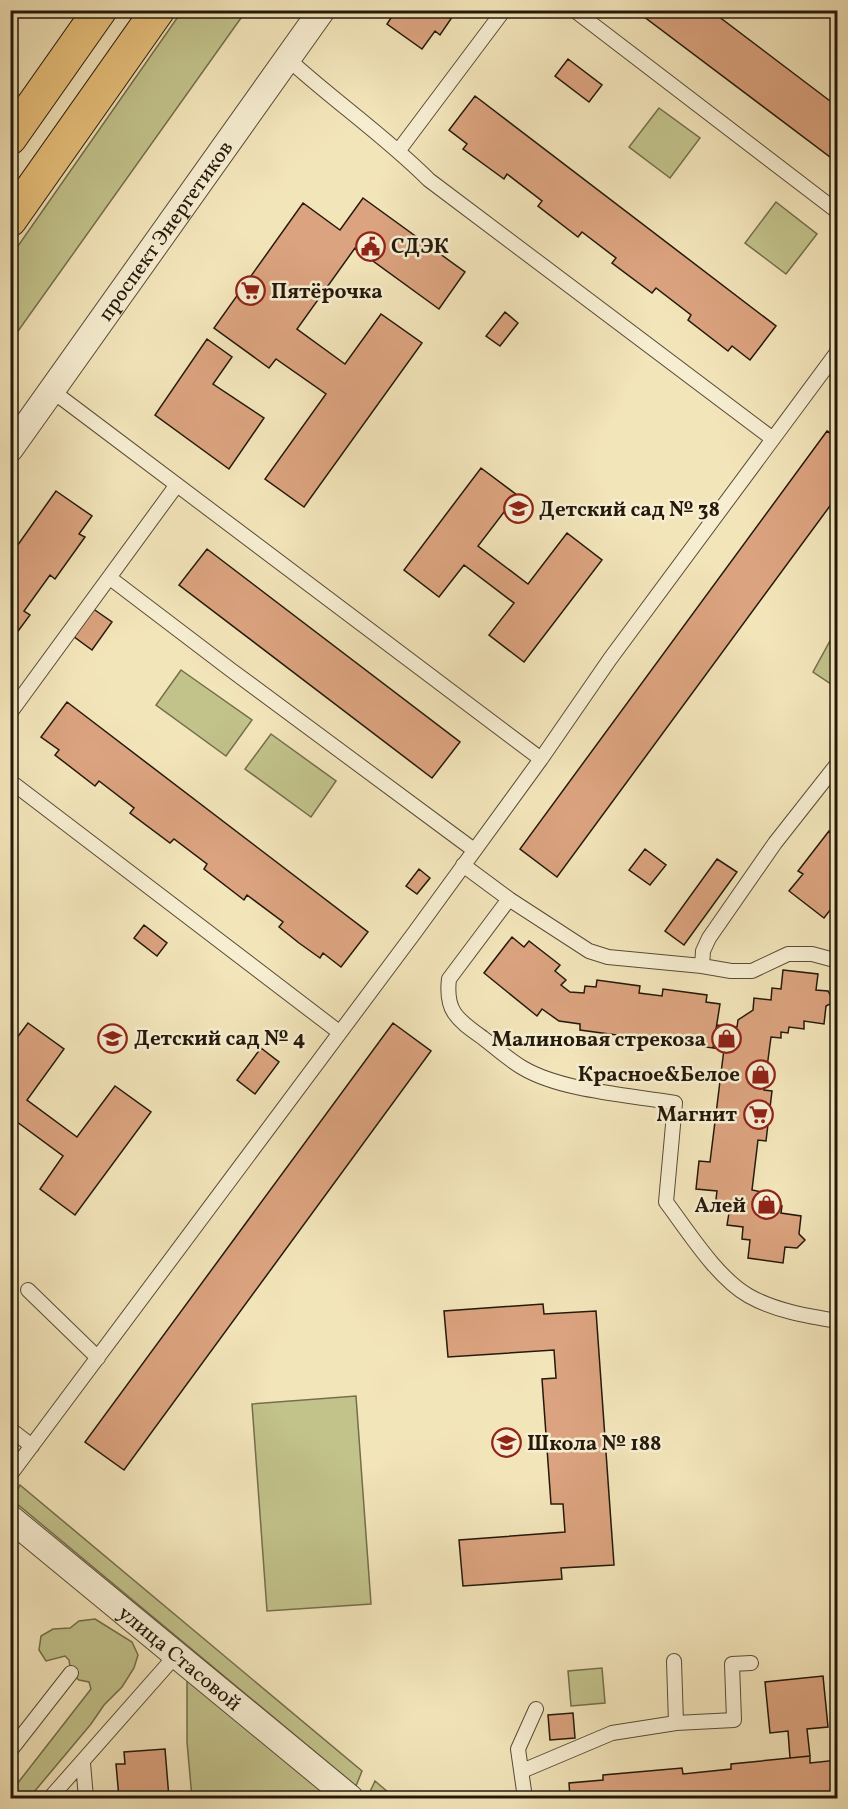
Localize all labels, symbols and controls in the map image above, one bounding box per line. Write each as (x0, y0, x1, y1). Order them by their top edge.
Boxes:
street label: проспект Энергетиков (92, 135, 241, 328)
public building icon: СДЭК (354, 230, 386, 262)
place label: СДЭК (391, 233, 449, 262)
supermarket icon: Пятёрочка (234, 275, 266, 307)
place label: Пятёрочка (271, 278, 383, 307)
school or university icon: Детский сад № 38 (502, 493, 534, 525)
place label: Детский сад № 38 (539, 496, 720, 525)
school or university icon: Детский сад № 4 (97, 1022, 129, 1054)
shop icon: Малиновая стрекоза (711, 1023, 743, 1055)
place label: Детский сад № 4 (134, 1025, 306, 1054)
place label: Малиновая стрекоза (492, 1026, 706, 1055)
shop icon: Красное&Белое (745, 1058, 777, 1090)
place label: Красное&Белое (578, 1061, 740, 1090)
supermarket icon: Магнит (742, 1098, 774, 1130)
place label: Магнит (657, 1101, 737, 1130)
shop icon: Алей (751, 1189, 783, 1221)
place label: Алей (695, 1192, 746, 1221)
school or university icon: Школа № 188 (490, 1427, 522, 1459)
place label: Школа № 188 (527, 1430, 662, 1459)
street label: улица Стасовой (111, 1600, 247, 1719)

